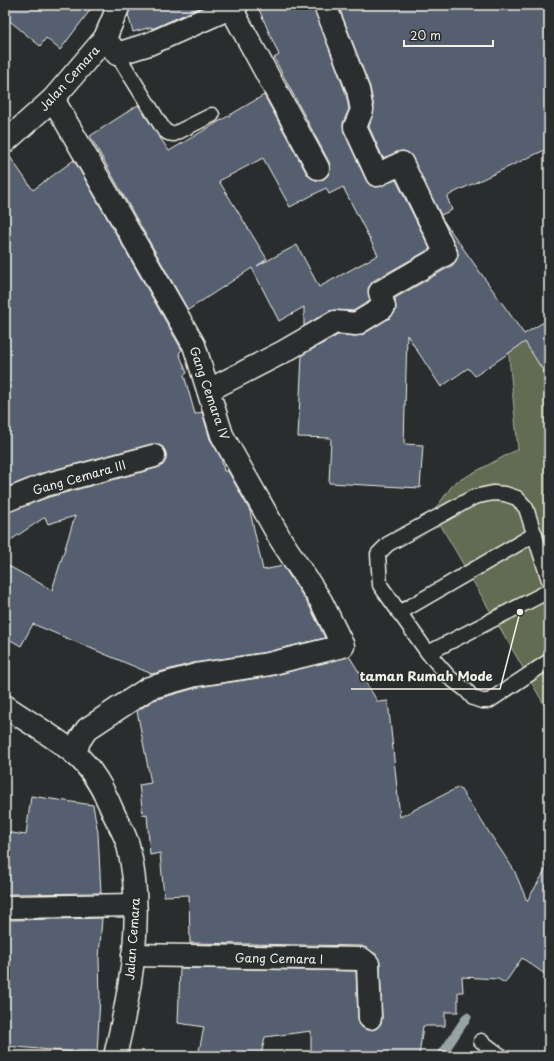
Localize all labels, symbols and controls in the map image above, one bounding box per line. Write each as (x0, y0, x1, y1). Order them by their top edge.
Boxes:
scale bar (404, 22, 493, 48)
text: 20 m (410, 26, 441, 44)
street label: Jalan Cemara (35, 41, 104, 115)
street label: Gang Cemara IV (186, 344, 234, 442)
street label: Gang Cemara III (30, 455, 128, 499)
callout: taman Rumah Mode (351, 664, 500, 689)
text: taman Rumah Mode (360, 666, 492, 685)
street label: Jalan Cemara (120, 897, 144, 981)
street label: Gang Cemara I (235, 948, 323, 968)

